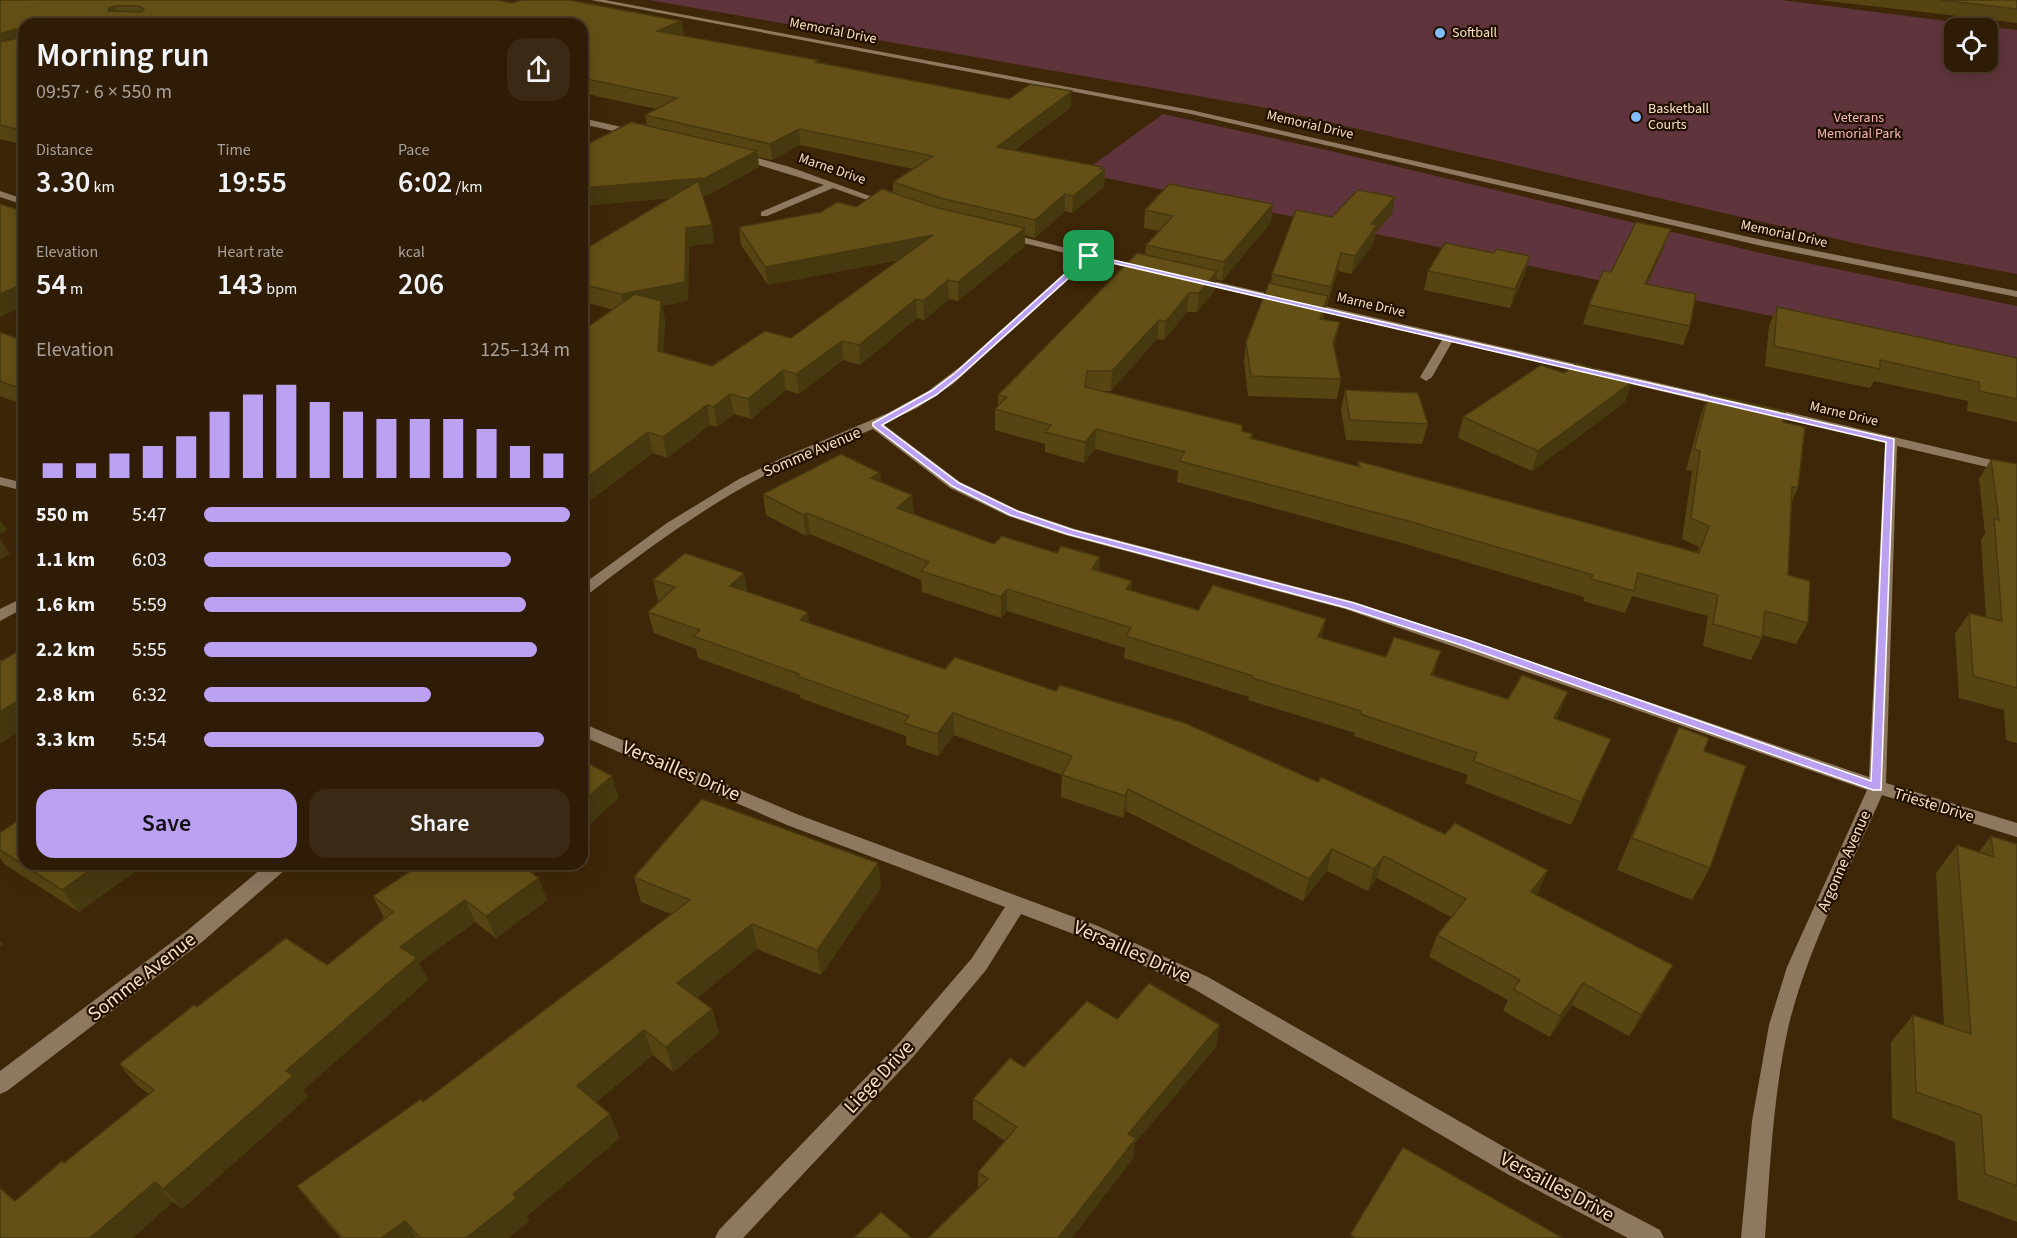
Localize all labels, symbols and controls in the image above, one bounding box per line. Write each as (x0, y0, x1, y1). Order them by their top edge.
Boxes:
street label: Memorial Drive (788, 13, 878, 49)
map controls (1944, 18, 1998, 72)
button: locate (1944, 18, 1998, 72)
place label: Softball (1452, 23, 1498, 43)
marker: Softball (1433, 26, 1447, 40)
text: Morning run (36, 32, 210, 79)
button: share (507, 38, 570, 101)
text: 09:57 · 6 × 550 m (36, 78, 172, 106)
place label: Basketball Courts (1648, 99, 1710, 135)
street label: Memorial Drive (1265, 105, 1355, 145)
park label: Veterans Memorial Park (1817, 108, 1901, 144)
marker: Basketball Courts (1629, 110, 1643, 124)
text: Distance (36, 139, 93, 161)
text: Time (217, 139, 251, 161)
text: Pace (398, 139, 429, 161)
street label: Marne Drive (796, 148, 868, 190)
text: 3.30 (36, 161, 90, 204)
text: 19:55 (217, 161, 287, 204)
text: 6:02 (398, 161, 452, 204)
text: km (90, 176, 115, 198)
text: /km (452, 176, 482, 198)
street label: Memorial Drive (1739, 215, 1829, 253)
pin (1063, 230, 1114, 281)
icon: arrive (1072, 239, 1105, 272)
text: Elevation (36, 241, 98, 263)
text: Heart rate (217, 241, 284, 263)
text: kcal (398, 241, 425, 263)
text: 54 (36, 263, 67, 306)
text: 143 (217, 263, 263, 306)
text: 206 (398, 263, 444, 306)
text: m (67, 278, 83, 300)
text: bpm (263, 278, 297, 300)
street label: Marne Drive (1335, 287, 1407, 323)
text: Elevation (36, 336, 114, 364)
text: 125–134 m (480, 336, 570, 364)
street label: Marne Drive (1808, 396, 1880, 432)
street label: Somme Avenue (760, 421, 864, 482)
text: 550 m (36, 501, 89, 529)
text: 5:47 (132, 501, 167, 529)
text: 1.1 km (36, 546, 95, 574)
text: 6:03 (132, 546, 167, 574)
text: 1.6 km (36, 591, 95, 619)
text: 5:59 (132, 591, 167, 619)
text: 2.2 km (36, 636, 95, 664)
text: 5:55 (132, 636, 167, 664)
text: 2.8 km (36, 681, 95, 709)
text: 6:32 (132, 681, 167, 709)
text: 3.3 km (36, 726, 95, 754)
text: 5:54 (132, 726, 167, 754)
street label: Versailles Drive (618, 733, 745, 809)
street label: Trieste Drive (1891, 782, 1977, 828)
button: Save (36, 789, 297, 858)
button: Share (309, 789, 570, 858)
street label: Argonne Avenue (1812, 807, 1876, 915)
street label: Versailles Drive (1069, 914, 1195, 990)
street label: Somme Avenue (82, 926, 202, 1028)
street label: Liege Drive (838, 1034, 920, 1120)
street label: Versailles Drive (1495, 1145, 1619, 1229)

